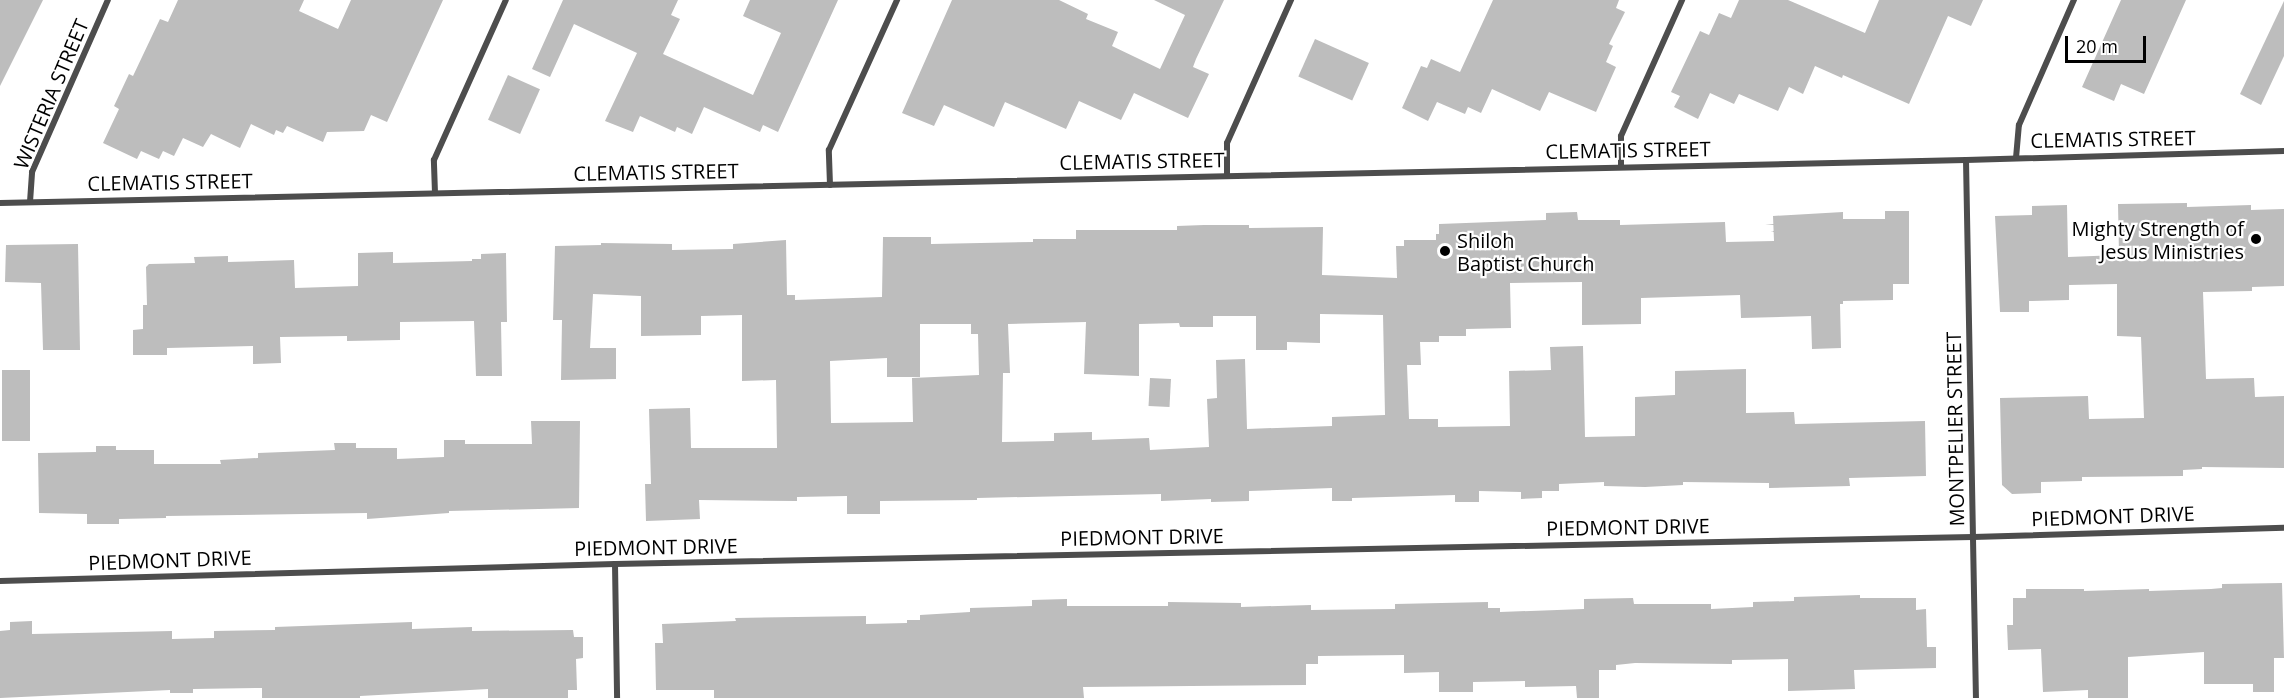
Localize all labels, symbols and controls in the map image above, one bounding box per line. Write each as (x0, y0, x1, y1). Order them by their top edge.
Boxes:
street label: WISTERIA STREET (9, 15, 93, 173)
scale bar (2068, 24, 2149, 62)
text: 20 m (2076, 34, 2118, 58)
street label: CLEMATIS STREET (2030, 126, 2196, 152)
street label: CLEMATIS STREET (1545, 137, 1711, 163)
street label: CLEMATIS STREET (1059, 148, 1225, 174)
street label: CLEMATIS STREET (573, 159, 739, 185)
street label: CLEMATIS STREET (87, 169, 253, 195)
place label: Mighty Strength of Jesus Ministries (2072, 216, 2244, 263)
place label: Shiloh Baptist Church (1457, 228, 1594, 275)
marker: Mighty Strength of Jesus Ministries (2249, 232, 2263, 246)
marker: Shiloh Baptist Church (1438, 244, 1452, 258)
street label: MONTPELIER STREET (1941, 331, 1969, 527)
street label: PIEDMONT DRIVE (2031, 501, 2195, 531)
street label: PIEDMONT DRIVE (1546, 514, 1710, 540)
street label: PIEDMONT DRIVE (1060, 524, 1224, 550)
street label: PIEDMONT DRIVE (574, 534, 738, 560)
street label: PIEDMONT DRIVE (88, 545, 252, 575)

